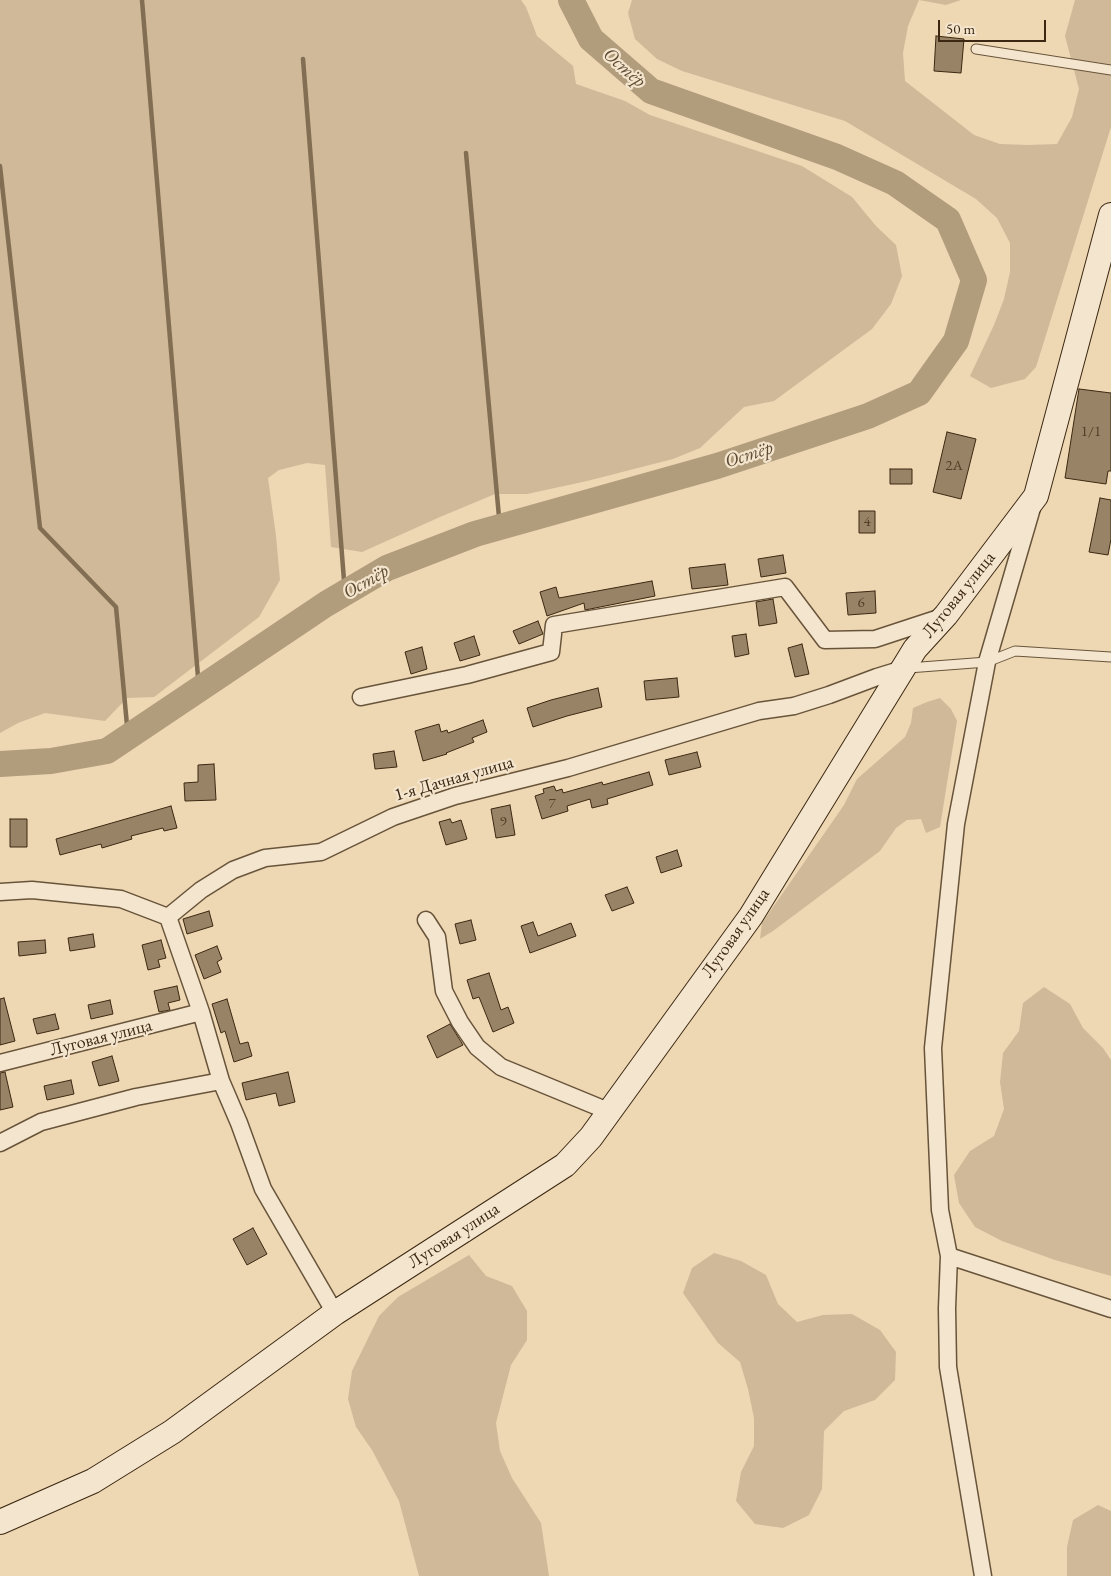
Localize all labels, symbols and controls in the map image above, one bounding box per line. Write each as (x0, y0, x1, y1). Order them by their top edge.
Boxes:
scale bar (941, 10, 1048, 42)
text: 50 m (946, 19, 975, 38)
water label: Остёр (598, 43, 650, 93)
house number: 1/1 (1081, 423, 1101, 441)
water label: Остёр (722, 437, 776, 473)
house number: 2А (945, 457, 963, 475)
house number: 4 (863, 513, 871, 531)
street label: Луговая улица (918, 548, 1000, 642)
water label: Остёр (339, 560, 393, 604)
house number: 6 (857, 594, 865, 612)
street label: 1-я Дачная улица (392, 752, 516, 806)
house number: 7 (548, 795, 556, 813)
house number: 9 (499, 813, 507, 831)
street label: Луговая улица (697, 884, 775, 982)
street label: Луговая улица (48, 1015, 154, 1061)
street label: Луговая улица (404, 1198, 504, 1274)

